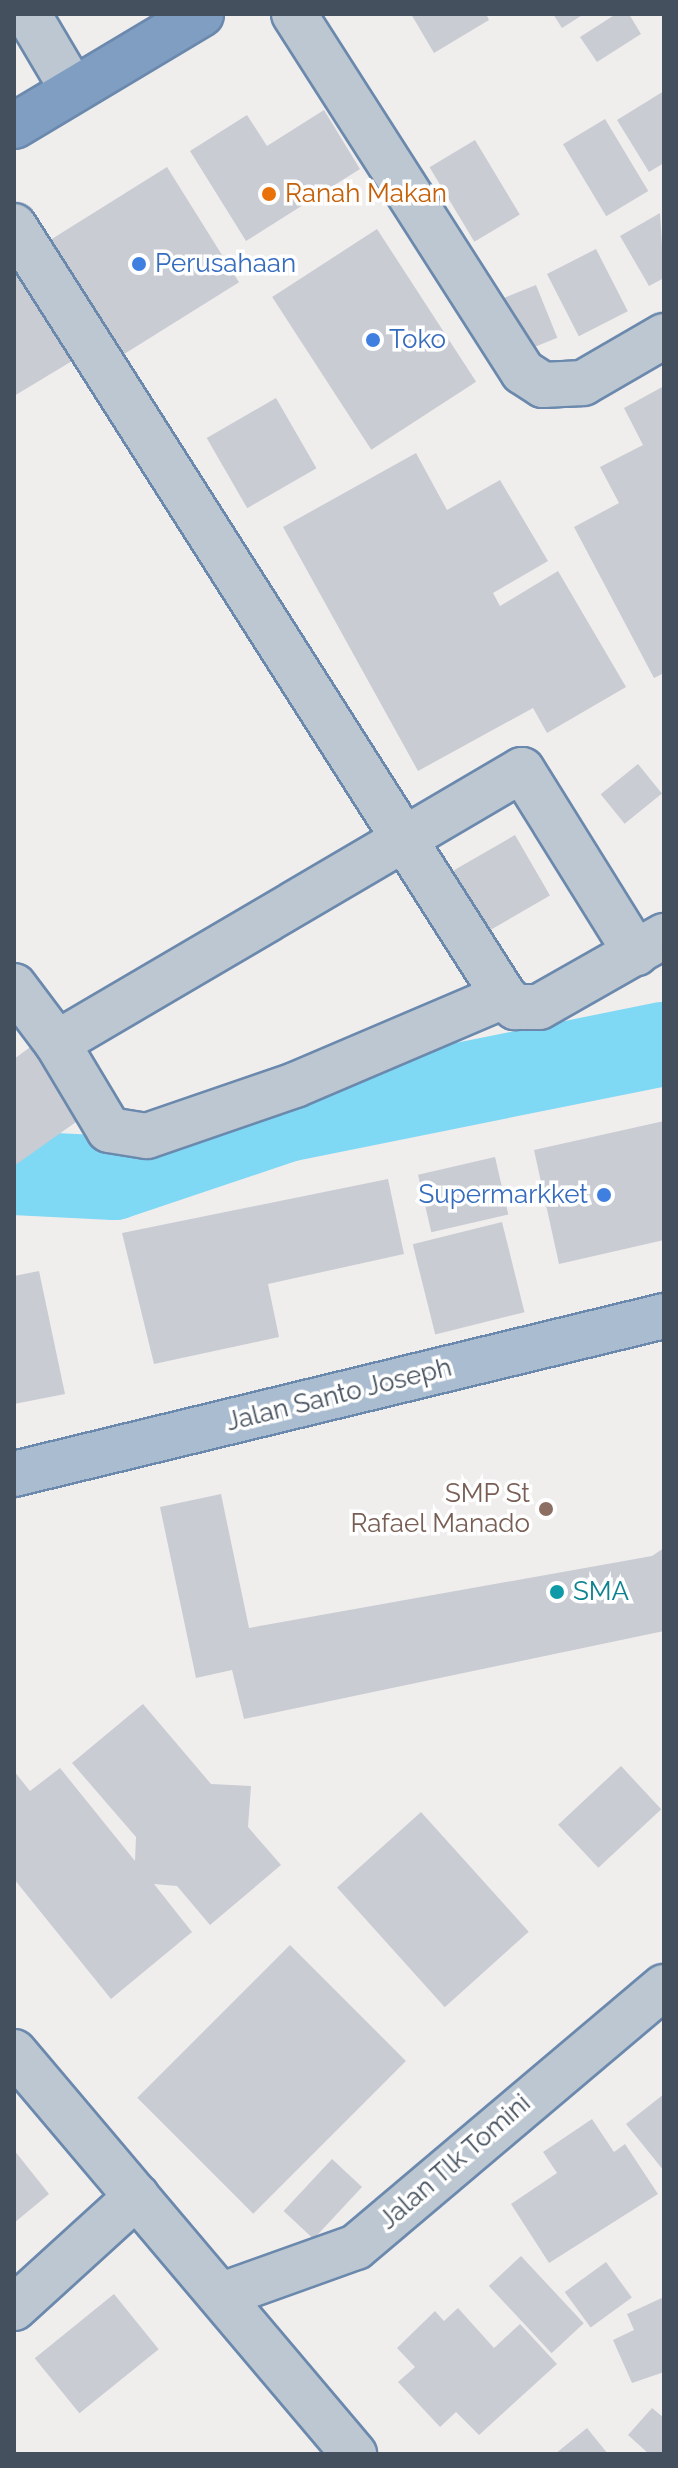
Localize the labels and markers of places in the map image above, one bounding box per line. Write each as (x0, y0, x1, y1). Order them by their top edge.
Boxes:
place label: Ranah Makan (285, 178, 447, 210)
marker: Ranah Makan (260, 185, 278, 203)
place label: Perusahaan (155, 248, 296, 280)
marker: Perusahaan (130, 255, 148, 273)
place label: Toko (389, 324, 446, 356)
marker: Toko (364, 331, 382, 349)
place label: Supermarkket (418, 1179, 588, 1211)
marker: Supermarkket (595, 1186, 613, 1204)
place label: SMP St Rafael Manado (350, 1478, 530, 1540)
marker: SMP St Rafael Manado (537, 1500, 555, 1518)
place label: SMA (573, 1576, 629, 1608)
marker: SMA (548, 1583, 566, 1601)

